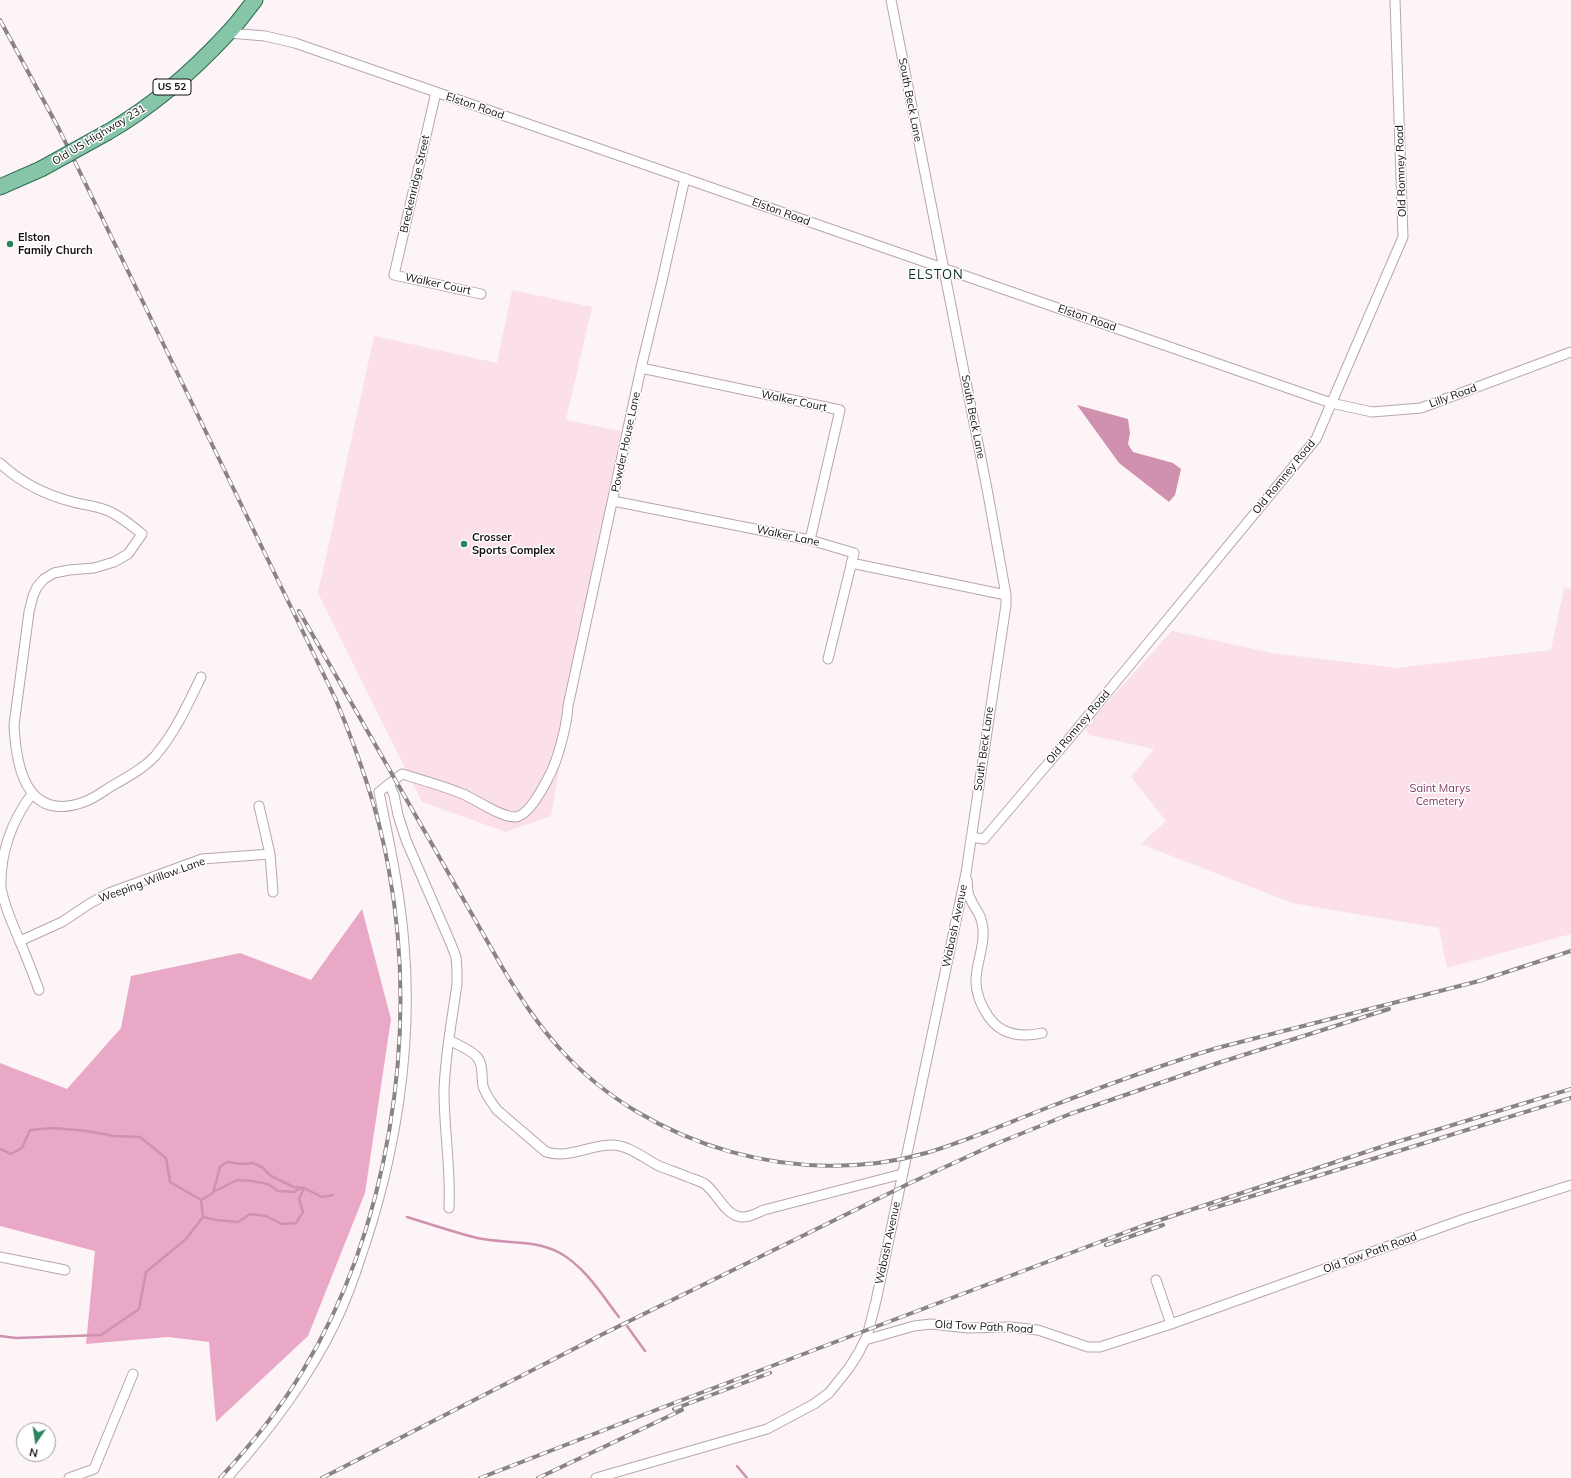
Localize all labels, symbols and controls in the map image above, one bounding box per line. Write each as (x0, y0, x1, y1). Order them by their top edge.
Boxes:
street label: South Beck Lane (895, 57, 925, 143)
road number: US 52 (153, 79, 191, 95)
street label: Elston Road (444, 90, 506, 122)
street label: Old US Highway 231 (50, 102, 148, 168)
street label: Old Romney Road (1393, 125, 1409, 217)
street label: Breckenridge Street (397, 134, 433, 234)
street label: Elston Road (750, 195, 812, 229)
place label: Elston Family Church (18, 231, 93, 257)
marker: Elston Family Church (5, 239, 15, 249)
district label: ELSTON (908, 267, 964, 283)
street label: Walker Court (404, 271, 472, 297)
street label: Elston Road (1056, 302, 1118, 334)
street label: South Beck Lane (958, 374, 988, 460)
street label: Lilly Road (1427, 381, 1479, 411)
street label: Walker Court (760, 388, 828, 414)
street label: Powder House Lane (609, 391, 643, 493)
street label: Old Romney Road (1250, 437, 1318, 517)
street label: Walker Lane (755, 523, 821, 549)
place label: Crosser Sports Complex (472, 531, 555, 557)
marker: Crosser Sports Complex (459, 539, 469, 549)
street label: Old Romney Road (1043, 688, 1113, 766)
street label: South Beck Lane (972, 706, 996, 792)
park label: Saint Marys Cemetery (1410, 782, 1470, 808)
street label: Weeping Willow Lane (97, 855, 207, 905)
street label: Wabash Avenue (940, 883, 970, 969)
street label: Wabash Avenue (873, 1200, 903, 1286)
street label: Old Tow Path Road (1321, 1230, 1419, 1276)
street label: Old Tow Path Road (934, 1318, 1034, 1336)
north arrow (16, 1422, 56, 1462)
text: N (28, 1445, 39, 1460)

